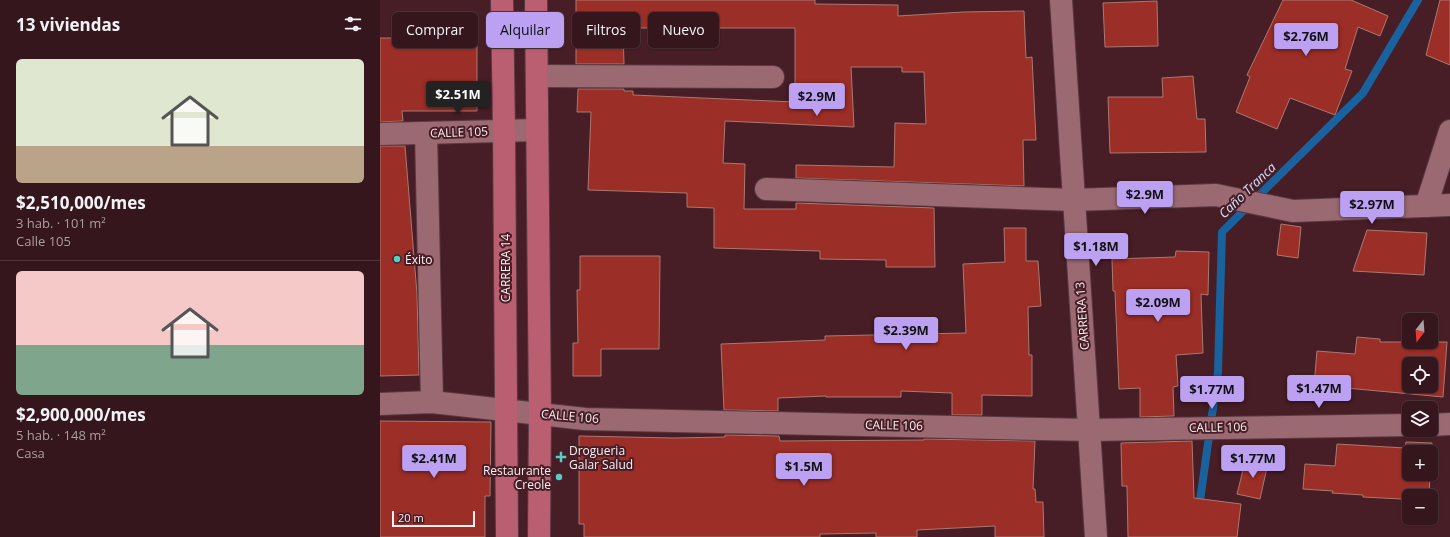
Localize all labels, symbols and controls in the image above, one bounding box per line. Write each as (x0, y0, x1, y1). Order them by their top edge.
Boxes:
chip: Comprar (392, 12, 478, 48)
chip: Alquilar (486, 12, 564, 48)
chip: Filtros (572, 12, 640, 48)
chip: Nuevo (648, 12, 719, 48)
text: 13 viviendas (16, 13, 120, 36)
icon: filters (342, 13, 364, 35)
pin: $2.76M (1273, 23, 1339, 57)
text: $2.76M (1283, 27, 1329, 45)
pin: $2.51M (425, 81, 491, 115)
pin: $2.9M (789, 83, 845, 117)
icon: home (154, 85, 226, 157)
text: $2.51M (435, 85, 481, 103)
text: $2.9M (798, 87, 836, 105)
street label: CALLE 105 (430, 122, 488, 142)
water label: Caño Tranca (1215, 158, 1280, 222)
pin: $2.9M (1117, 181, 1173, 215)
text: $2.9M (1126, 185, 1164, 203)
text: $2,510,000/mes (16, 191, 146, 214)
pin: $2.97M (1339, 191, 1405, 225)
text: $2.97M (1349, 195, 1395, 213)
text: 3 hab. · 101 m² (16, 214, 106, 232)
text: Calle 105 (16, 232, 71, 250)
pin: $1.18M (1063, 233, 1129, 267)
street label: CARRERA 14 (497, 234, 514, 302)
text: $1.18M (1073, 237, 1119, 255)
place label: Éxito (405, 251, 432, 268)
marker: Éxito (392, 254, 402, 264)
street label: CARRERA 13 (1071, 281, 1093, 351)
pin: $2.09M (1125, 289, 1191, 323)
text: $2.09M (1135, 293, 1181, 311)
icon: home (154, 297, 226, 369)
north arrow (1402, 313, 1438, 349)
map controls (1402, 313, 1438, 525)
pin: $2.39M (873, 317, 939, 351)
text: $2.39M (883, 321, 929, 339)
button: locate (1402, 357, 1438, 393)
pin: $1.47M (1286, 375, 1352, 409)
pin: $1.77M (1179, 376, 1245, 410)
text: $1.47M (1296, 379, 1342, 397)
text: $1.77M (1189, 380, 1235, 398)
button: layers (1402, 401, 1438, 437)
text: $2,900,000/mes (16, 403, 146, 426)
street label: CALLE 106 (540, 405, 600, 427)
street label: CALLE 106 (865, 416, 923, 434)
street label: CALLE 106 (1189, 418, 1247, 436)
text: 5 hab. · 148 m² (16, 426, 106, 444)
place label: Drogueria Galar Salud (569, 442, 633, 473)
text: Casa (16, 444, 45, 462)
pin: $2.41M (401, 445, 467, 479)
pin: $1.77M (1220, 445, 1286, 479)
button: + (1402, 445, 1438, 481)
text: $2.41M (411, 449, 457, 467)
text: $1.77M (1230, 449, 1276, 467)
marker: Drogueria Galar Salud (556, 452, 566, 462)
pin: $1.5M (776, 453, 832, 487)
text: $1.5M (785, 457, 823, 475)
place label: Restaurante Creole (483, 462, 551, 493)
marker: Restaurante Creole (554, 472, 564, 482)
button: − (1402, 489, 1438, 525)
scale bar (392, 509, 475, 528)
text: 20 m (398, 510, 424, 525)

